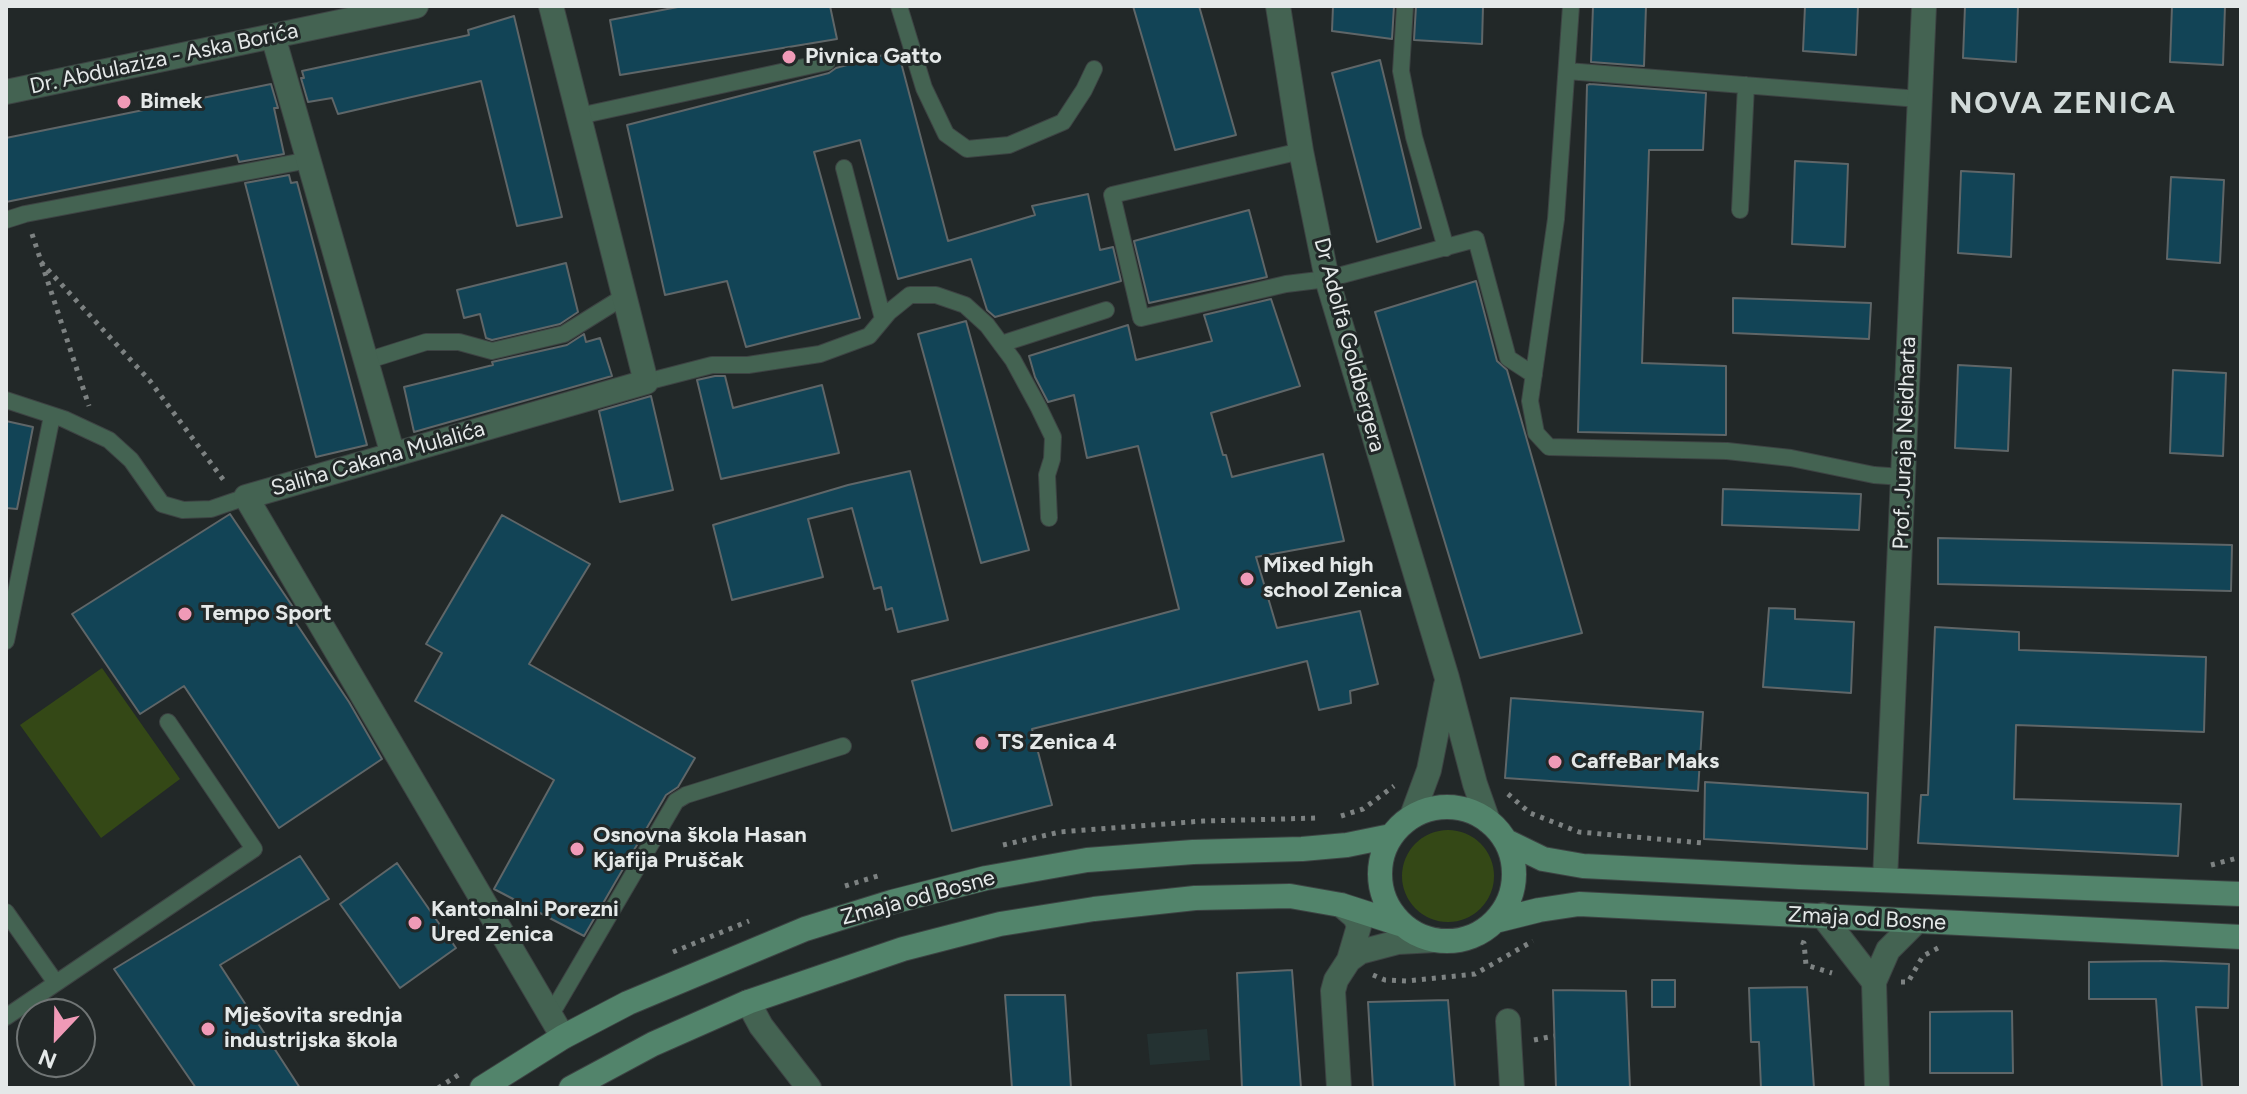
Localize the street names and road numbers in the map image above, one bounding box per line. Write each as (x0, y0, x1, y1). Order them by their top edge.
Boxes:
street label: Dr. Abdulaziza - Aska Borića (27, 18, 301, 100)
street label: Dr Adolfa Goldbergera (1308, 235, 1390, 455)
street label: Prof. Juraja Neidharta (1888, 336, 1922, 550)
street label: Saliha Cakana Mulalića (268, 416, 488, 502)
street label: Zmaja od Bosne (838, 865, 998, 931)
street label: Zmaja od Bosne (1787, 902, 1947, 936)

